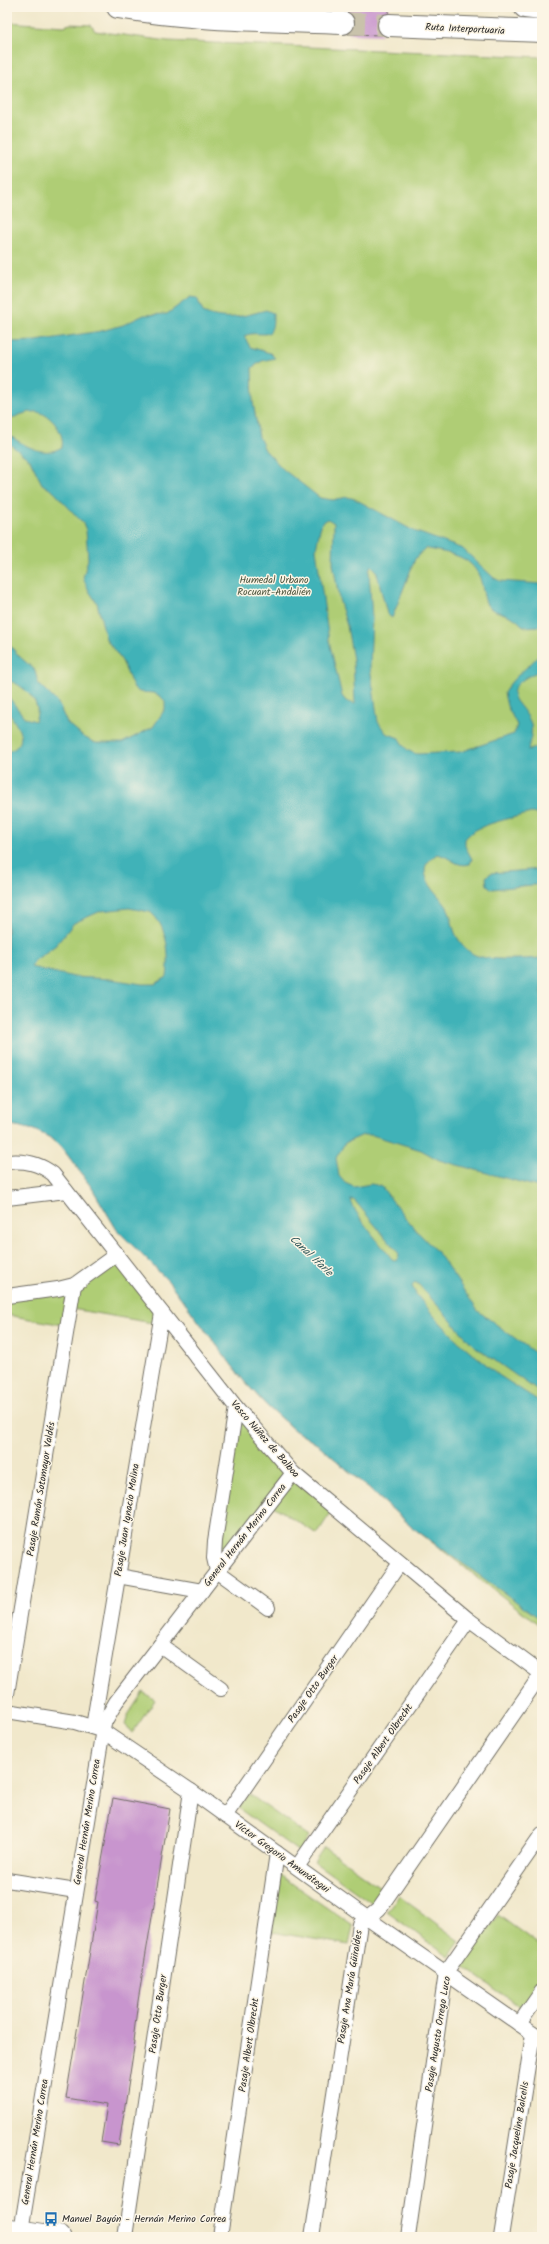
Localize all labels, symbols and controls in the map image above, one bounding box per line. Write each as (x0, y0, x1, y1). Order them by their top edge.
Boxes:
street label: Ruta Interportuaria (425, 19, 506, 39)
park label: Humedal Urbano Rocuant-Andalién (237, 572, 311, 600)
water label: Canal Ifarle (285, 1231, 338, 1282)
street label: Vasco Núñez de Balboa (227, 1397, 304, 1482)
street label: Pasaje Ramón Sotomayor Valdés (22, 1420, 60, 1557)
street label: Pasaje Juan Ignacio Molina (110, 1462, 144, 1578)
street label: General Hernán Merino Correa (200, 1480, 291, 1590)
street label: Pasaje Otto Burger (284, 1651, 343, 1726)
street label: Pasaje Albert Olbrecht (349, 1700, 417, 1787)
street label: General Hernán Merino Correa (69, 1758, 105, 1886)
street label: Víctor Gregorio Amunátegui (231, 1817, 334, 1897)
street label: Pasaje Ana María Güiraldes (333, 1928, 367, 2045)
street label: Pasaje Otto Burger (145, 1973, 172, 2055)
street label: Pasaje Augusto Orrego Luco (421, 1974, 455, 2093)
street label: Pasaje Albert Olbrecht (234, 1997, 264, 2093)
street label: General Hernán Merino Correa (17, 2078, 53, 2206)
street label: Pasaje Jacqueline Balcells (501, 2080, 533, 2190)
bus stop icon: Manuel Bayón - Hernán Merino Correa (43, 2211, 59, 2227)
place label: Manuel Bayón - Hernán Merino Correa (62, 2211, 226, 2227)

